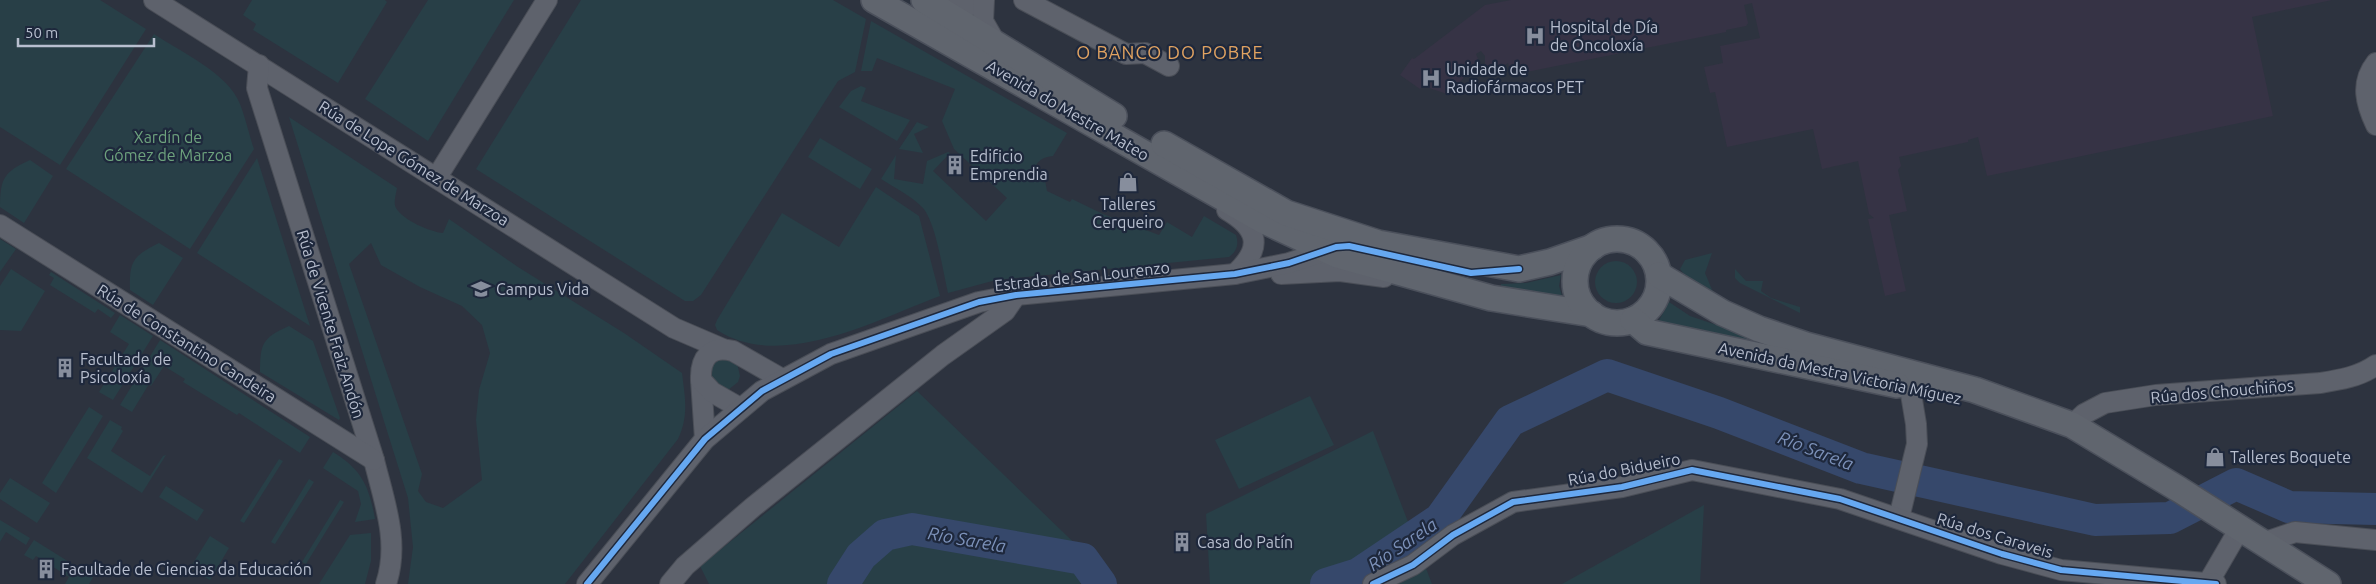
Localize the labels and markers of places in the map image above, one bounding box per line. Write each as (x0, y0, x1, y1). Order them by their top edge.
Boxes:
place label: Hospital de Día de Oncoloxía (1550, 18, 1658, 54)
hospital icon: Hospital de Día de Oncoloxía (1524, 25, 1546, 47)
place label: Unidade de Radiofármacos PET (1446, 60, 1584, 96)
hospital icon: Unidade de Radiofármacos PET (1420, 67, 1442, 89)
place label: Edificio Emprendia (970, 147, 1048, 183)
building icon: Edificio Emprendia (944, 154, 966, 176)
shop icon: Talleres Cerqueiro (1117, 171, 1139, 193)
place label: Talleres Cerqueiro (1092, 195, 1164, 231)
school or university icon: Campus Vida (470, 278, 492, 300)
place label: Campus Vida (496, 280, 589, 298)
place label: Facultade de Psicoloxía (80, 350, 171, 386)
building icon: Facultade de Psicoloxía (54, 357, 76, 379)
shop icon: Talleres Boquete (2204, 446, 2226, 468)
place label: Talleres Boquete (2230, 448, 2351, 466)
building icon: Casa do Patín (1171, 531, 1193, 553)
place label: Casa do Patín (1197, 533, 1293, 551)
building icon: Facultade de Ciencias da Educación (35, 558, 57, 580)
place label: Facultade de Ciencias da Educación (61, 560, 312, 578)

